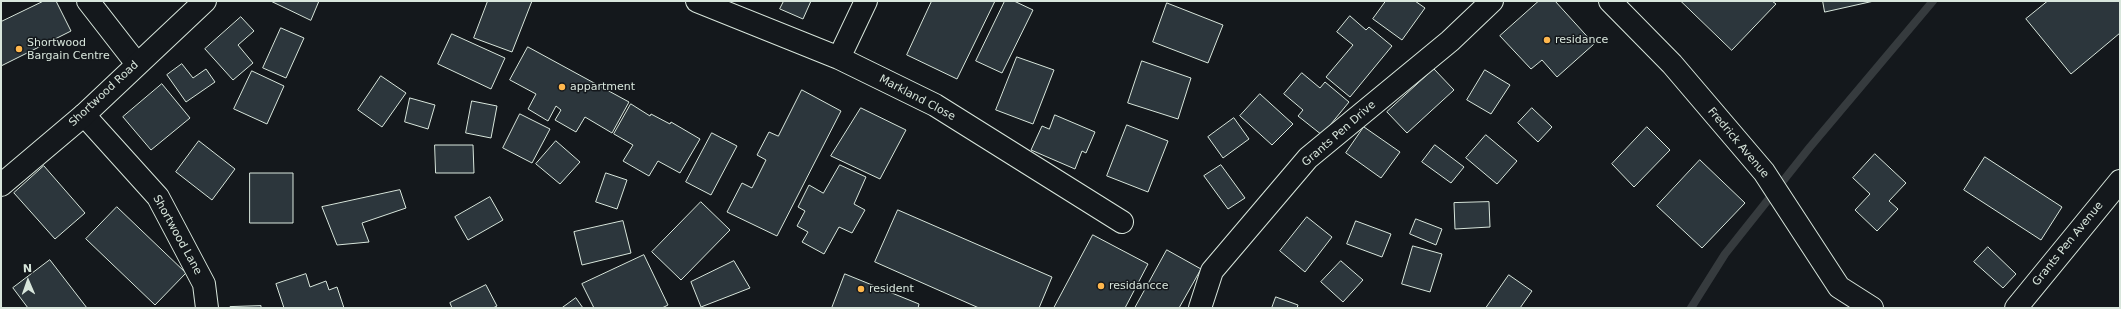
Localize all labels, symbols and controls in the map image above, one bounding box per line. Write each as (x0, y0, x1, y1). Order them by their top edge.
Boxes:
place label: residance (1555, 33, 1608, 47)
marker: residance (1542, 35, 1552, 45)
place label: Shortwood Bargain Centre (27, 36, 110, 62)
marker: Shortwood Bargain Centre (14, 44, 24, 54)
street label: Shortwood Road (67, 58, 141, 130)
street label: Markland Close (877, 72, 957, 124)
place label: appartment (570, 80, 635, 94)
marker: appartment (557, 82, 567, 92)
street label: Grants Pen Drive (1300, 98, 1378, 170)
street label: Fredrick Avenue (1705, 105, 1771, 181)
street label: Shortwood Lane (150, 193, 204, 277)
street label: Grants Pen Avenue (2030, 199, 2106, 289)
north arrow (8, 261, 48, 301)
text: N (23, 262, 32, 275)
place label: residancce (1109, 279, 1168, 293)
marker: residancce (1096, 281, 1106, 291)
place label: resident (869, 282, 914, 296)
marker: resident (856, 284, 866, 294)

